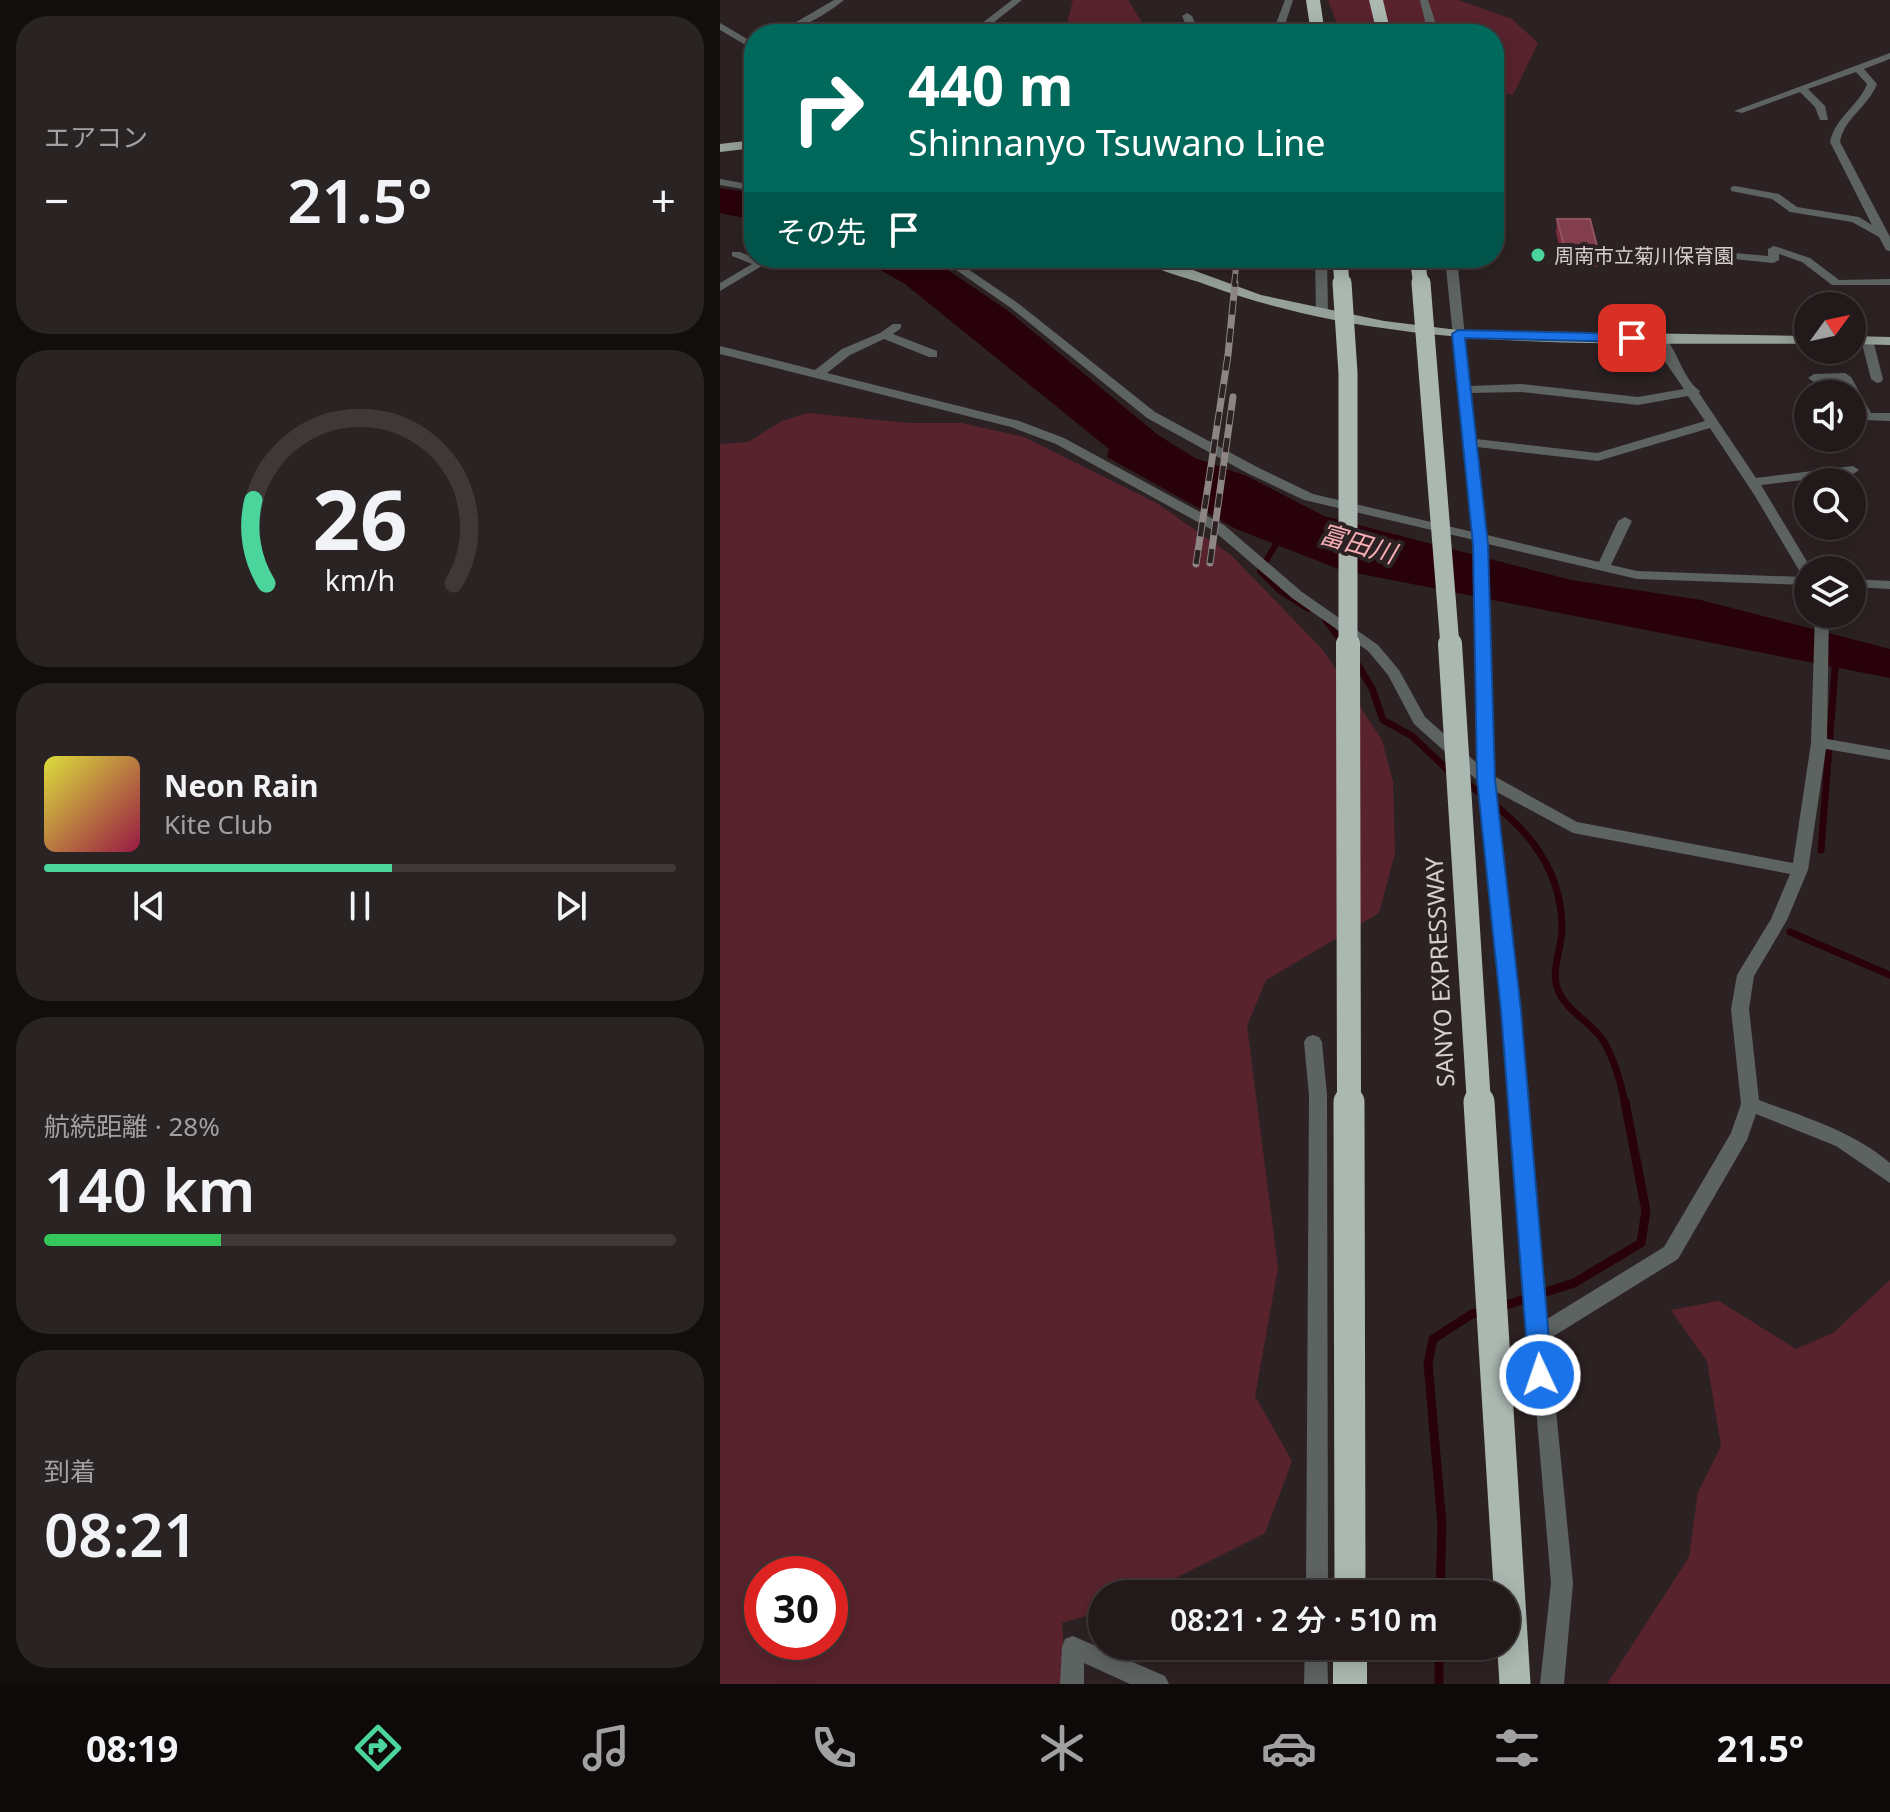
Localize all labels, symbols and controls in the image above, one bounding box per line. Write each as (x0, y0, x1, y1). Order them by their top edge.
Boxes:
text: 440 m (908, 46, 1073, 122)
icon: right (776, 56, 880, 160)
text: Shinnanyo Tsuwano Line (908, 118, 1326, 167)
text: エアコン (44, 119, 148, 155)
text: 21.5° (287, 159, 433, 241)
text: − (44, 170, 69, 230)
text: + (651, 170, 676, 230)
icon: arrive (882, 208, 926, 252)
text: その先 (776, 211, 866, 252)
place label: 周南市立菊川保育園 (1554, 242, 1734, 269)
marker: 周南市立菊川保育園 (1529, 246, 1547, 264)
north arrow (1794, 292, 1866, 364)
map controls (1794, 292, 1866, 628)
pin (1598, 304, 1666, 372)
icon: arrive (1610, 316, 1654, 360)
button: sound (1794, 380, 1866, 452)
text: 26 (312, 461, 408, 574)
button: search (1794, 468, 1866, 540)
water label: 富田川 (1316, 515, 1403, 572)
button: layers (1794, 556, 1866, 628)
text: km/h (325, 561, 395, 600)
text: Neon Rain (164, 765, 318, 806)
text: Kite Club (164, 806, 273, 842)
street label: SANYO EXPRESSWAY (1416, 856, 1462, 1088)
icon: previous (127, 884, 171, 928)
icon: pause (338, 884, 382, 928)
icon: next (549, 884, 593, 928)
text: 航続距離 · 28% (44, 1108, 220, 1144)
text: 140 km (44, 1148, 255, 1230)
position arrow (1498, 1333, 1582, 1417)
text: 到着 (44, 1453, 96, 1489)
text: 08:21 (44, 1493, 198, 1575)
speed limit sign: 30 (744, 1556, 848, 1660)
text: 08:21 · 2 分 · 510 m (1170, 1599, 1438, 1640)
icon: directions (350, 1720, 406, 1776)
icon: music (578, 1720, 634, 1776)
icon: phone (806, 1720, 862, 1776)
icon: climate (1034, 1720, 1090, 1776)
icon: car (1261, 1720, 1317, 1776)
icon: filters (1489, 1720, 1545, 1776)
text: 08:19 (86, 1724, 178, 1773)
text: 21.5° (1717, 1724, 1804, 1773)

